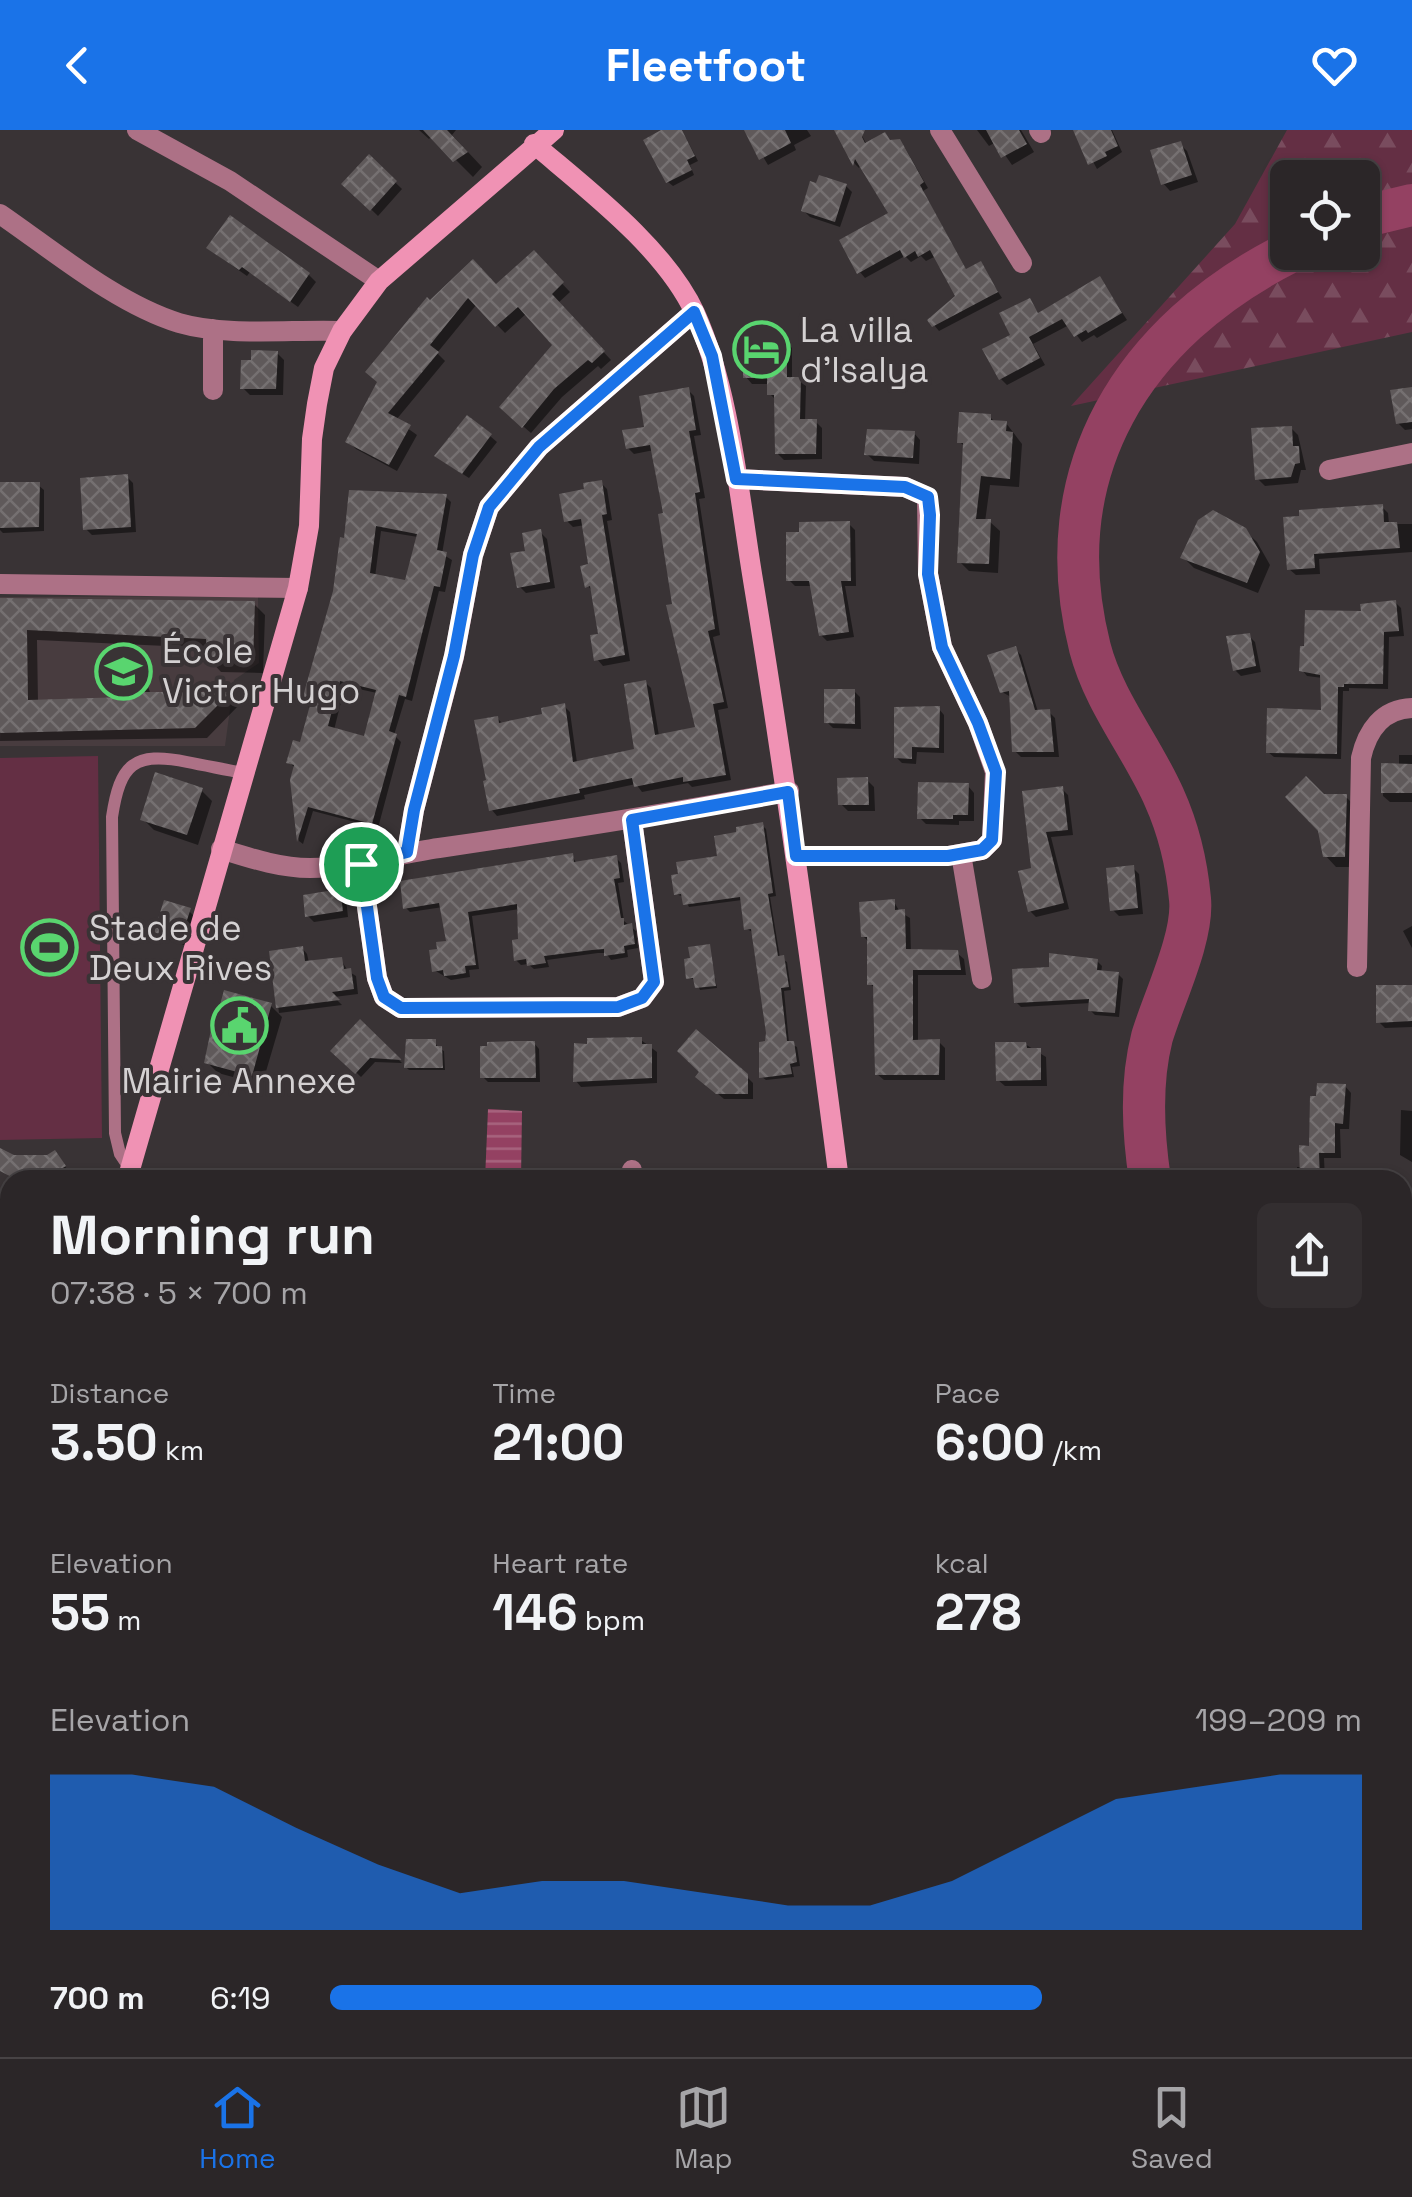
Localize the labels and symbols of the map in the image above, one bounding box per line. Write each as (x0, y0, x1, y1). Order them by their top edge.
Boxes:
place label: La villa d'Isalya (800, 308, 928, 392)
hotel icon: La villa d'Isalya (731, 320, 791, 380)
place label: École Victor Hugo (162, 629, 360, 713)
school or university icon: École Victor Hugo (93, 641, 153, 701)
pin (319, 822, 404, 907)
place label: Stade de Deux Rives (89, 906, 272, 990)
sports icon: Stade de Deux Rives (20, 918, 80, 978)
public building icon: Mairie Annexe (209, 995, 269, 1055)
place label: Mairie Annexe (122, 1059, 356, 1103)

